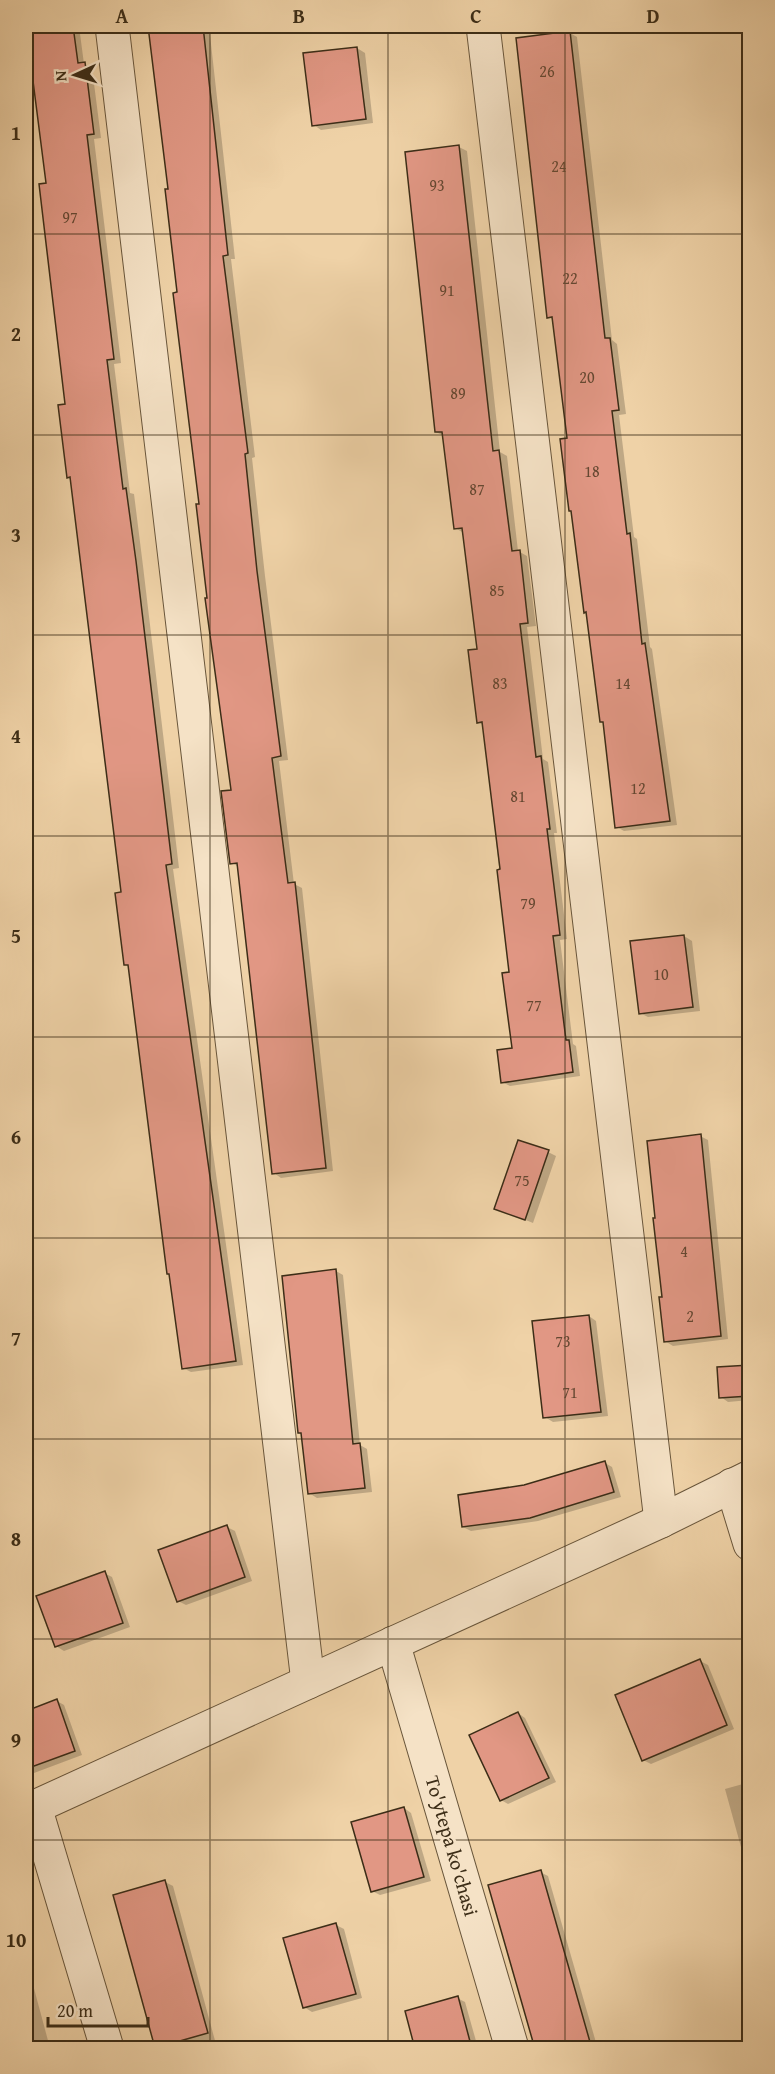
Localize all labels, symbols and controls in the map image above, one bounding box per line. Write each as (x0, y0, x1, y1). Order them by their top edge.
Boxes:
text: A (116, 1, 129, 30)
text: B (293, 1, 305, 30)
text: C (470, 1, 482, 30)
text: D (646, 1, 660, 30)
north arrow (45, 45, 105, 105)
house number: 26 (539, 59, 555, 83)
text: N (48, 70, 72, 82)
text: 1 (11, 118, 21, 147)
house number: 24 (551, 154, 567, 178)
house number: 93 (429, 173, 445, 197)
house number: 97 (62, 205, 78, 229)
house number: 22 (562, 266, 578, 290)
house number: 91 (439, 278, 455, 302)
text: 2 (11, 319, 21, 348)
house number: 20 (579, 365, 595, 389)
house number: 89 (450, 381, 466, 405)
house number: 18 (584, 459, 600, 483)
house number: 87 (469, 477, 485, 501)
text: 3 (11, 520, 21, 549)
house number: 85 (489, 578, 505, 602)
house number: 83 (492, 671, 508, 695)
house number: 14 (615, 671, 631, 695)
text: 4 (11, 721, 21, 750)
house number: 12 (630, 776, 646, 800)
house number: 81 (510, 784, 526, 808)
house number: 79 (520, 891, 536, 915)
text: 5 (11, 921, 21, 950)
house number: 10 (653, 962, 669, 986)
house number: 77 (526, 993, 542, 1017)
text: 6 (11, 1122, 21, 1151)
house number: 75 (514, 1168, 530, 1192)
house number: 4 (680, 1239, 688, 1263)
house number: 2 (686, 1304, 694, 1328)
text: 7 (11, 1323, 21, 1352)
house number: 73 (555, 1329, 571, 1353)
house number: 71 (562, 1380, 578, 1404)
text: 8 (11, 1524, 21, 1553)
text: 9 (11, 1725, 21, 1754)
street label: To'ytepa ko'chasi (419, 1772, 486, 1920)
text: 10 (6, 1925, 26, 1954)
scale bar (48, 1990, 148, 2028)
text: 20 m (57, 1997, 93, 2024)

